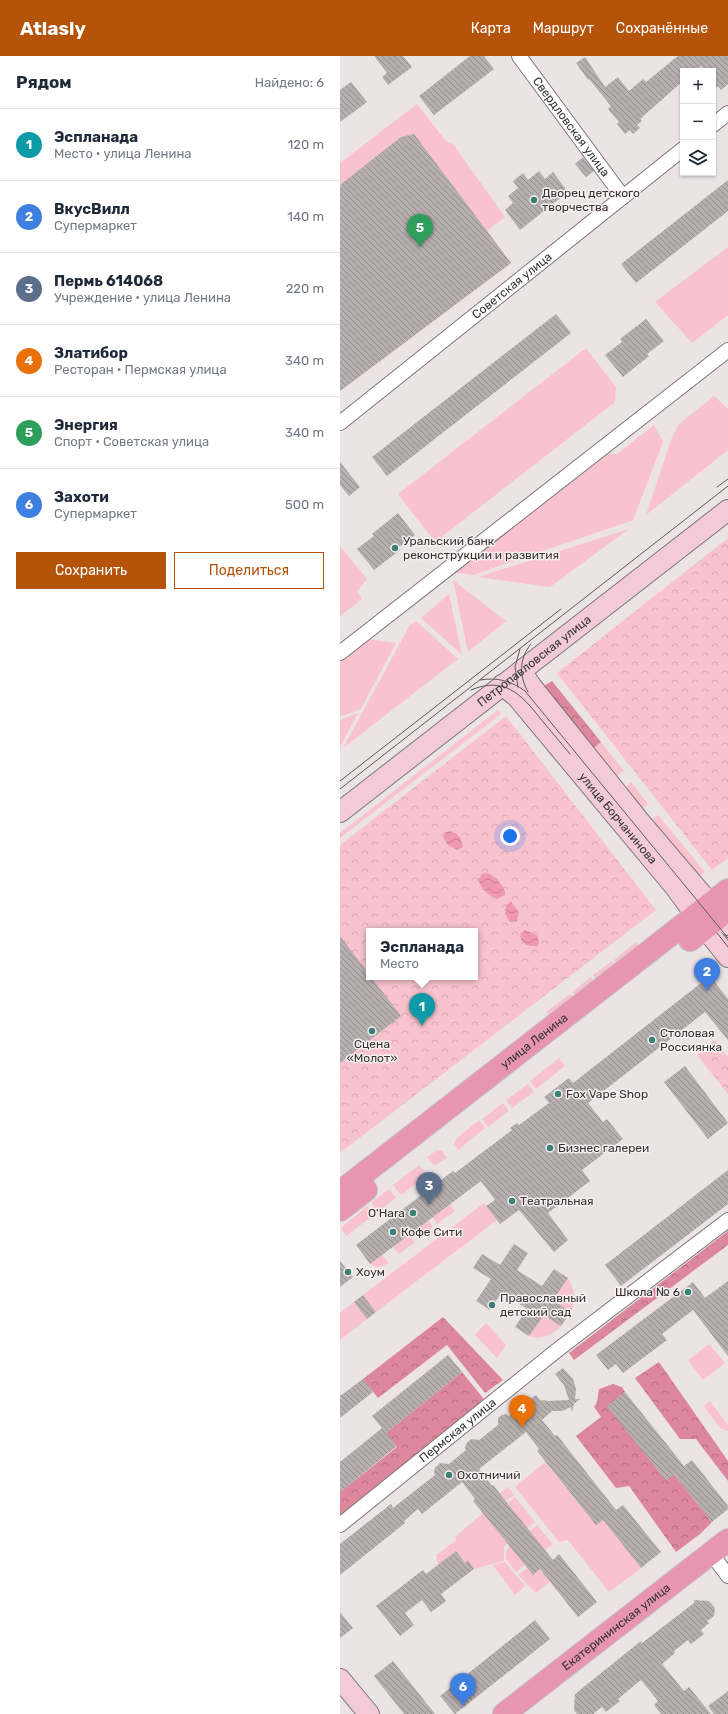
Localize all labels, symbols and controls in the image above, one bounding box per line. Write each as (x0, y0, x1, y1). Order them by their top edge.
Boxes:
text: Atlasly (20, 17, 86, 40)
text: Карта (471, 20, 511, 37)
text: Маршрут (533, 20, 594, 37)
text: Сохранённые (616, 20, 708, 37)
map controls (680, 68, 716, 176)
button: + (680, 68, 716, 104)
text: Рядом (16, 72, 72, 92)
street label: Свердловская улица (530, 74, 613, 179)
text: Найдено: 6 (255, 75, 324, 90)
button: − (680, 104, 716, 140)
text: Эспланада (54, 128, 138, 146)
text: 1 (26, 137, 32, 152)
text: 120 m (288, 137, 324, 152)
button: layers (680, 140, 716, 176)
text: Место · улица Ленина (54, 146, 192, 161)
place label: Дворец детского творчества (542, 186, 640, 214)
marker: Дворец детского творчества (529, 195, 539, 205)
text: ВкусВилл (54, 200, 130, 218)
text: 2 (25, 209, 33, 224)
text: 140 m (287, 209, 324, 224)
pin: 5 (407, 214, 433, 247)
text: Супермаркет (54, 218, 137, 233)
street label: Советская улица (469, 250, 555, 322)
text: Пермь 614068 (54, 272, 163, 290)
text: 3 (25, 281, 33, 296)
text: 220 m (286, 281, 324, 296)
text: Учреждение · улица Ленина (54, 290, 231, 305)
text: Златибор (54, 344, 128, 362)
text: 4 (25, 353, 33, 368)
text: 340 m (285, 353, 324, 368)
text: Ресторан · Пермская улица (54, 362, 227, 377)
text: Энергия (54, 416, 118, 434)
text: 5 (25, 425, 33, 440)
text: 340 m (285, 425, 324, 440)
text: Спорт · Советская улица (54, 434, 209, 449)
text: Захоти (54, 488, 109, 506)
text: 6 (25, 497, 33, 512)
text: 500 m (285, 497, 324, 512)
text: Супермаркет (54, 506, 137, 521)
place label: Уральский банк реконструкции и развития (403, 534, 559, 562)
marker: Уральский банк реконструкции и развития (390, 543, 400, 553)
button: Сохранить (16, 552, 166, 589)
button: Поделиться (174, 552, 324, 589)
street label: Петропавловская улица (474, 612, 594, 710)
street label: улица Борчанинова (576, 770, 660, 867)
your location (500, 826, 520, 846)
popup (366, 928, 478, 980)
text: Эспланада (380, 938, 464, 956)
text: Место (380, 956, 419, 971)
pin: 2 (694, 958, 720, 991)
pin: 1 (409, 993, 435, 1026)
street label: улица Ленина (498, 1010, 570, 1071)
marker: Сцена «Молот» (367, 1026, 377, 1036)
place label: Столовая Россиянка (660, 1026, 722, 1054)
marker: Столовая Россиянка (647, 1035, 657, 1045)
place label: Сцена «Молот» (347, 1037, 397, 1065)
place label: Fox Vape Shop (566, 1087, 648, 1101)
marker: Fox Vape Shop (553, 1089, 563, 1099)
place label: Бизнес галереи (558, 1141, 649, 1155)
marker: Бизнес галереи (545, 1143, 555, 1153)
pin: 3 (416, 1172, 442, 1205)
place label: Театральная (520, 1194, 594, 1208)
marker: Театральная (507, 1196, 517, 1206)
place label: O'Hara (368, 1206, 405, 1220)
marker: O'Hara (408, 1208, 418, 1218)
place label: Кофе Сити (401, 1225, 462, 1239)
marker: Кофе Сити (388, 1227, 398, 1237)
place label: Хоум (356, 1265, 385, 1279)
marker: Хоум (343, 1267, 353, 1277)
place label: Школа № 6 (615, 1285, 680, 1299)
marker: Школа № 6 (683, 1287, 693, 1297)
place label: Православный детский сад (500, 1291, 586, 1319)
marker: Православный детский сад (487, 1300, 497, 1310)
street label: Пермская улица (416, 1395, 499, 1465)
pin: 4 (509, 1395, 535, 1428)
place label: Охотничий (457, 1468, 520, 1482)
marker: Охотничий (444, 1470, 454, 1480)
street label: Екатерининская улица (559, 1580, 673, 1673)
pin: 6 (450, 1673, 476, 1706)

